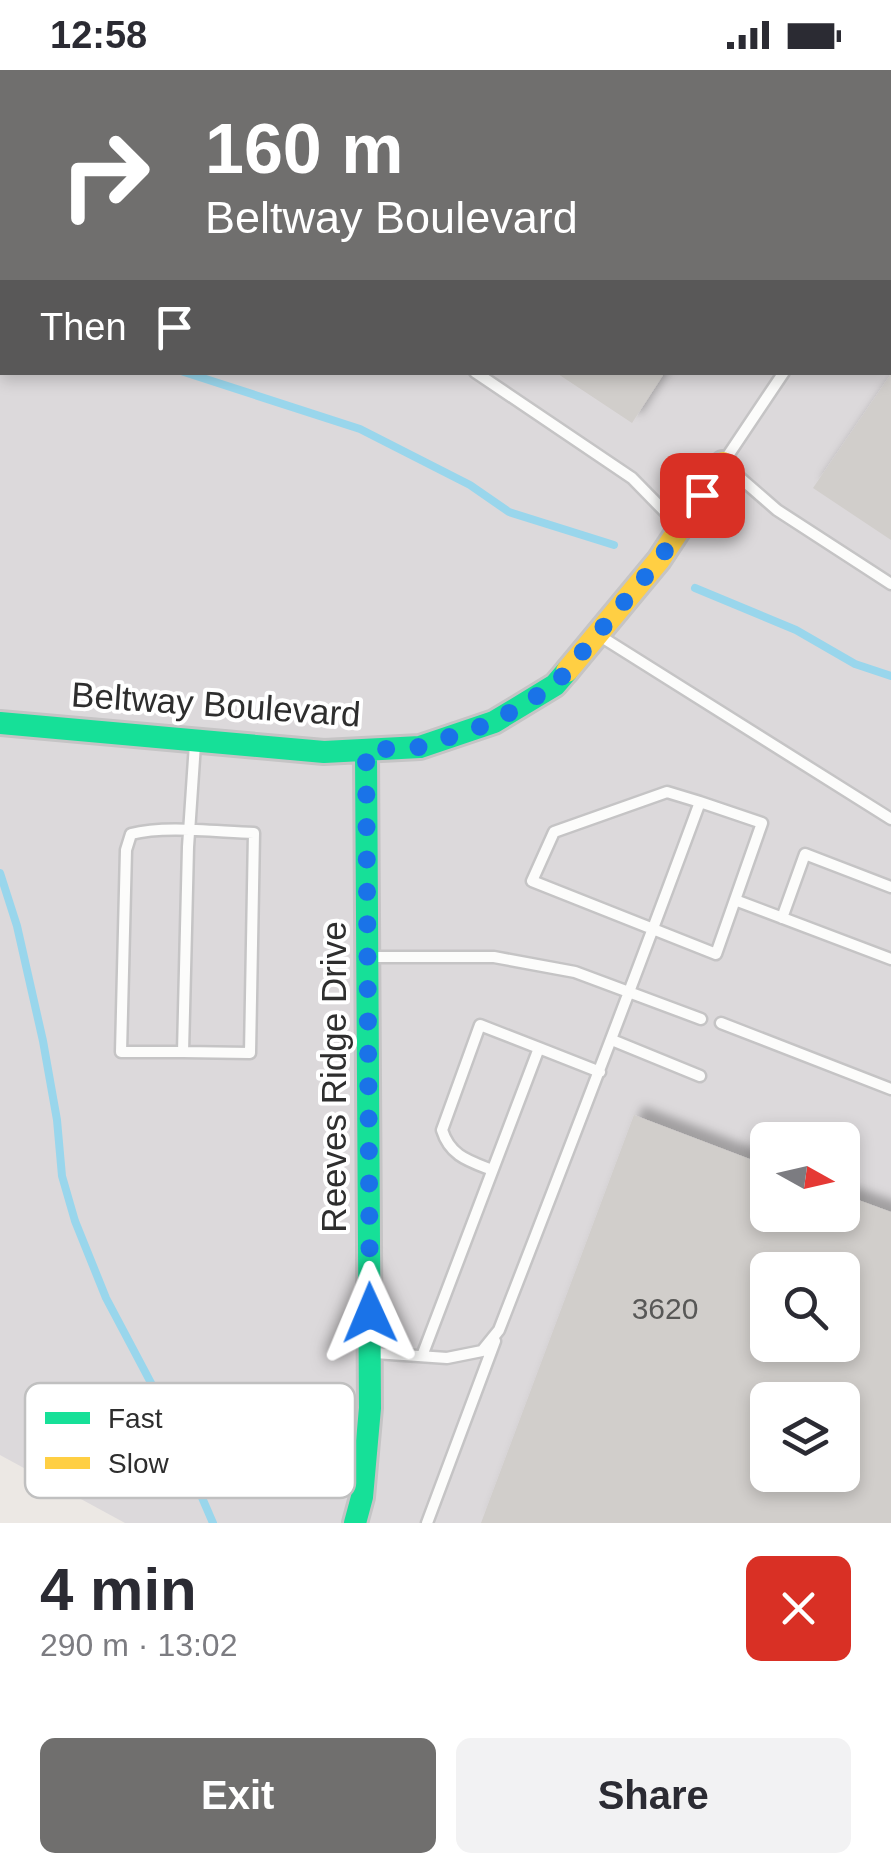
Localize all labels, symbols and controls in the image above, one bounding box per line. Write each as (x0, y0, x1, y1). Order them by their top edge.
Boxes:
text: 12:58 (50, 14, 147, 56)
icon: right (40, 110, 170, 240)
text: 160 m (205, 110, 403, 188)
text: Beltway Boulevard (205, 192, 578, 243)
icon: arrive (147, 300, 202, 355)
text: Then (40, 306, 127, 348)
pin (660, 453, 745, 538)
icon: arrive (675, 468, 730, 523)
street label: Beltway Boulevard (70, 674, 362, 734)
street label: Reeves Ridge Drive (314, 921, 353, 1233)
north arrow (750, 1122, 860, 1232)
map controls (750, 1122, 860, 1492)
button: search (750, 1252, 860, 1362)
position arrow (318, 1261, 422, 1365)
house number: 3620 (632, 1292, 698, 1325)
button: layers (750, 1382, 860, 1492)
legend (25, 1383, 355, 1498)
text: Fast (108, 1403, 163, 1434)
text: Slow (108, 1448, 169, 1479)
text: 4 min (40, 1556, 197, 1623)
button: close (746, 1556, 851, 1661)
text: 290 m · 13:02 (40, 1627, 237, 1663)
button: Exit (40, 1738, 436, 1853)
button: Share (456, 1738, 851, 1853)

